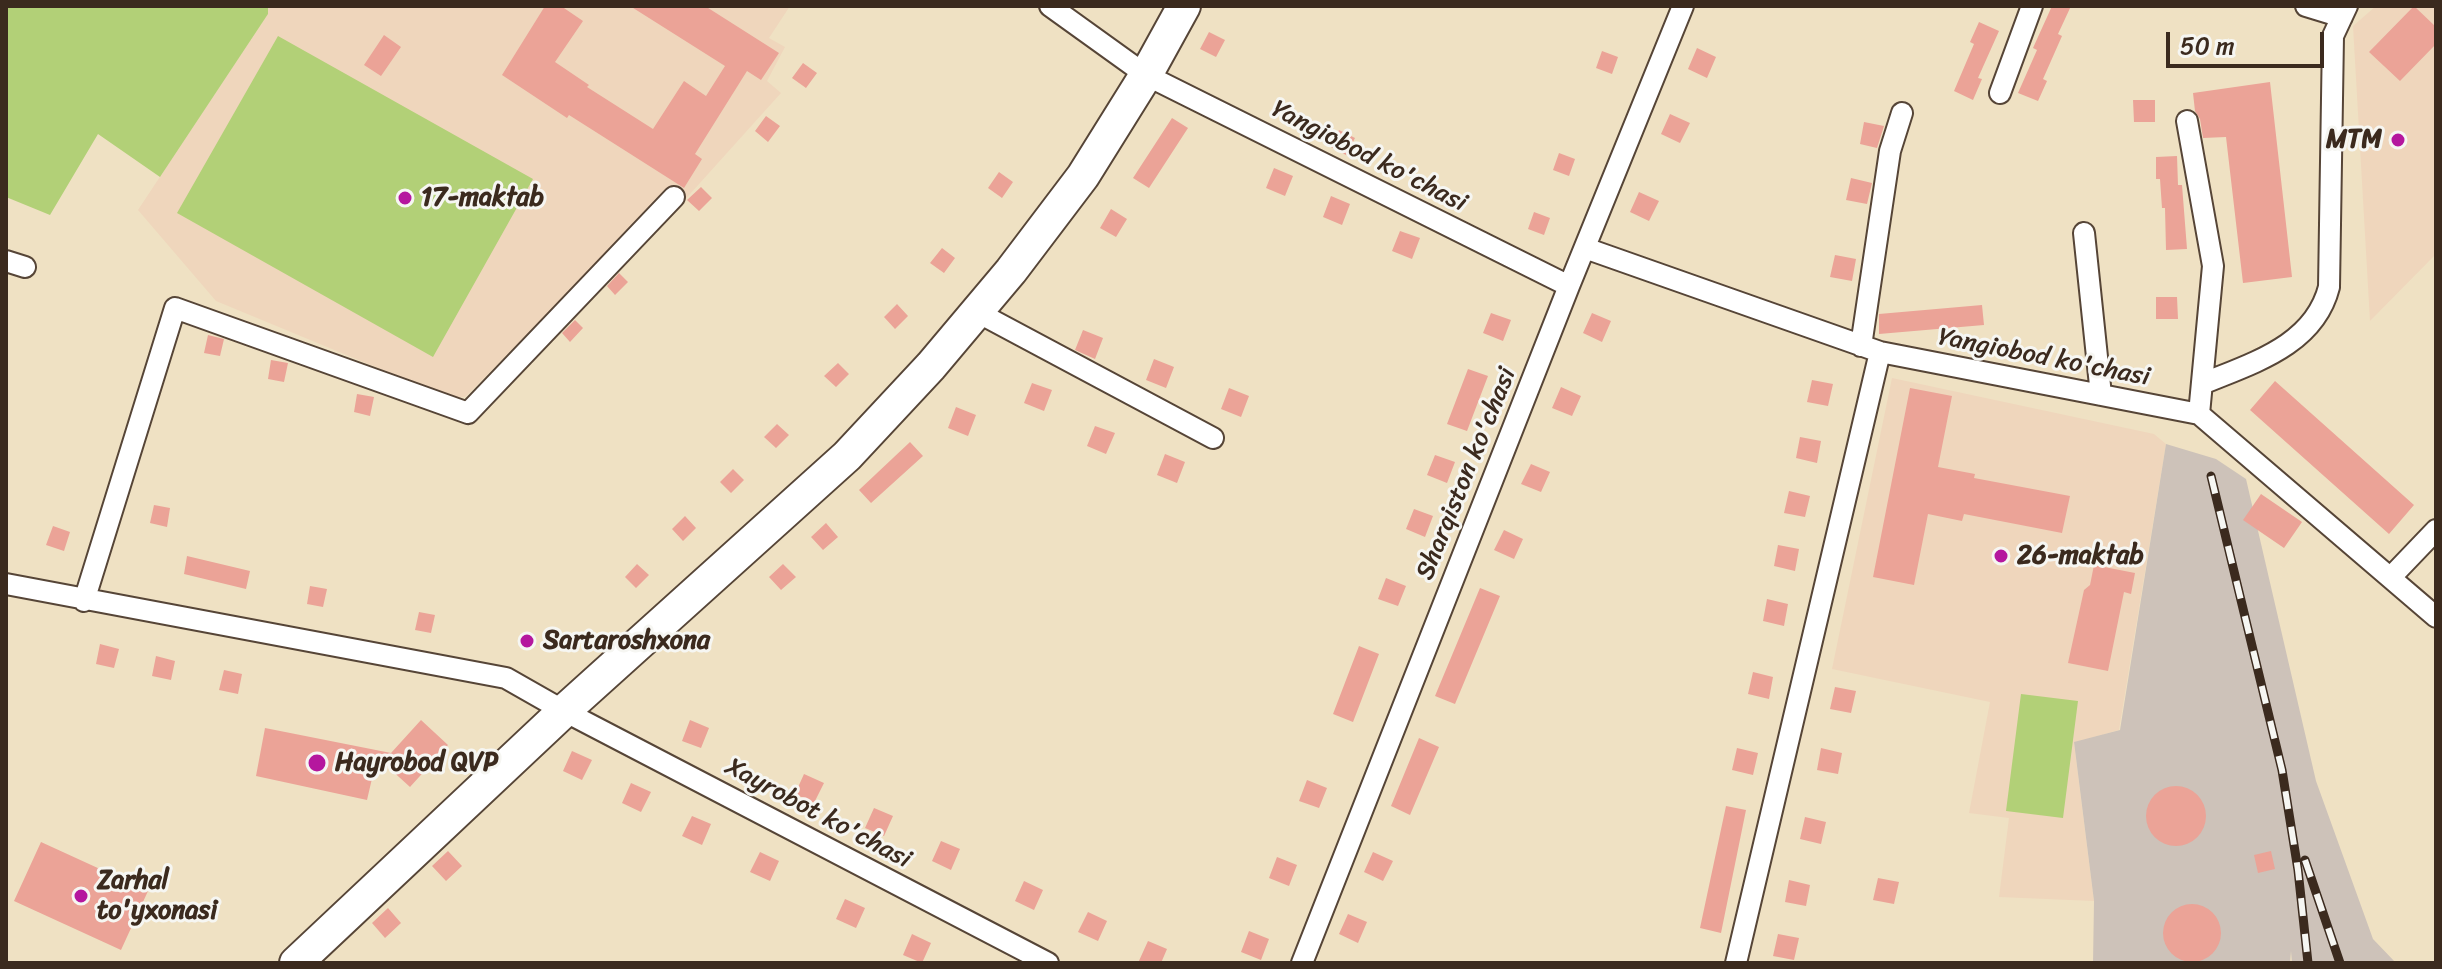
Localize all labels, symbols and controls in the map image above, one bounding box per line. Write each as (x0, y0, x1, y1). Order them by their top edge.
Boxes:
scale bar (2170, 16, 2328, 66)
text: 50 m (2180, 25, 2235, 67)
street label: Yangiobod ko'chasi (1266, 94, 1472, 220)
place label: MTM (2326, 124, 2382, 156)
marker: MTM (2389, 131, 2407, 149)
place label: 17-maktab (421, 182, 544, 214)
marker: 17-maktab (396, 189, 414, 207)
street label: Yangiobod ko'chasi (1936, 322, 2152, 394)
street label: Sharqiston ko'chasi (1410, 363, 1524, 585)
place label: 26-maktab (2017, 540, 2143, 572)
marker: 26-maktab (1992, 547, 2010, 565)
place label: Sartaroshxona (543, 625, 710, 657)
marker: Sartaroshxona (518, 632, 536, 650)
place label: Hayrobod QVP (335, 747, 498, 779)
marker: Hayrobod QVP (306, 752, 328, 774)
street label: Xayrobot ko'chasi (720, 752, 916, 876)
place label: Zarhal to'yxonasi (97, 865, 218, 926)
marker: Zarhal to'yxonasi (72, 887, 90, 905)

